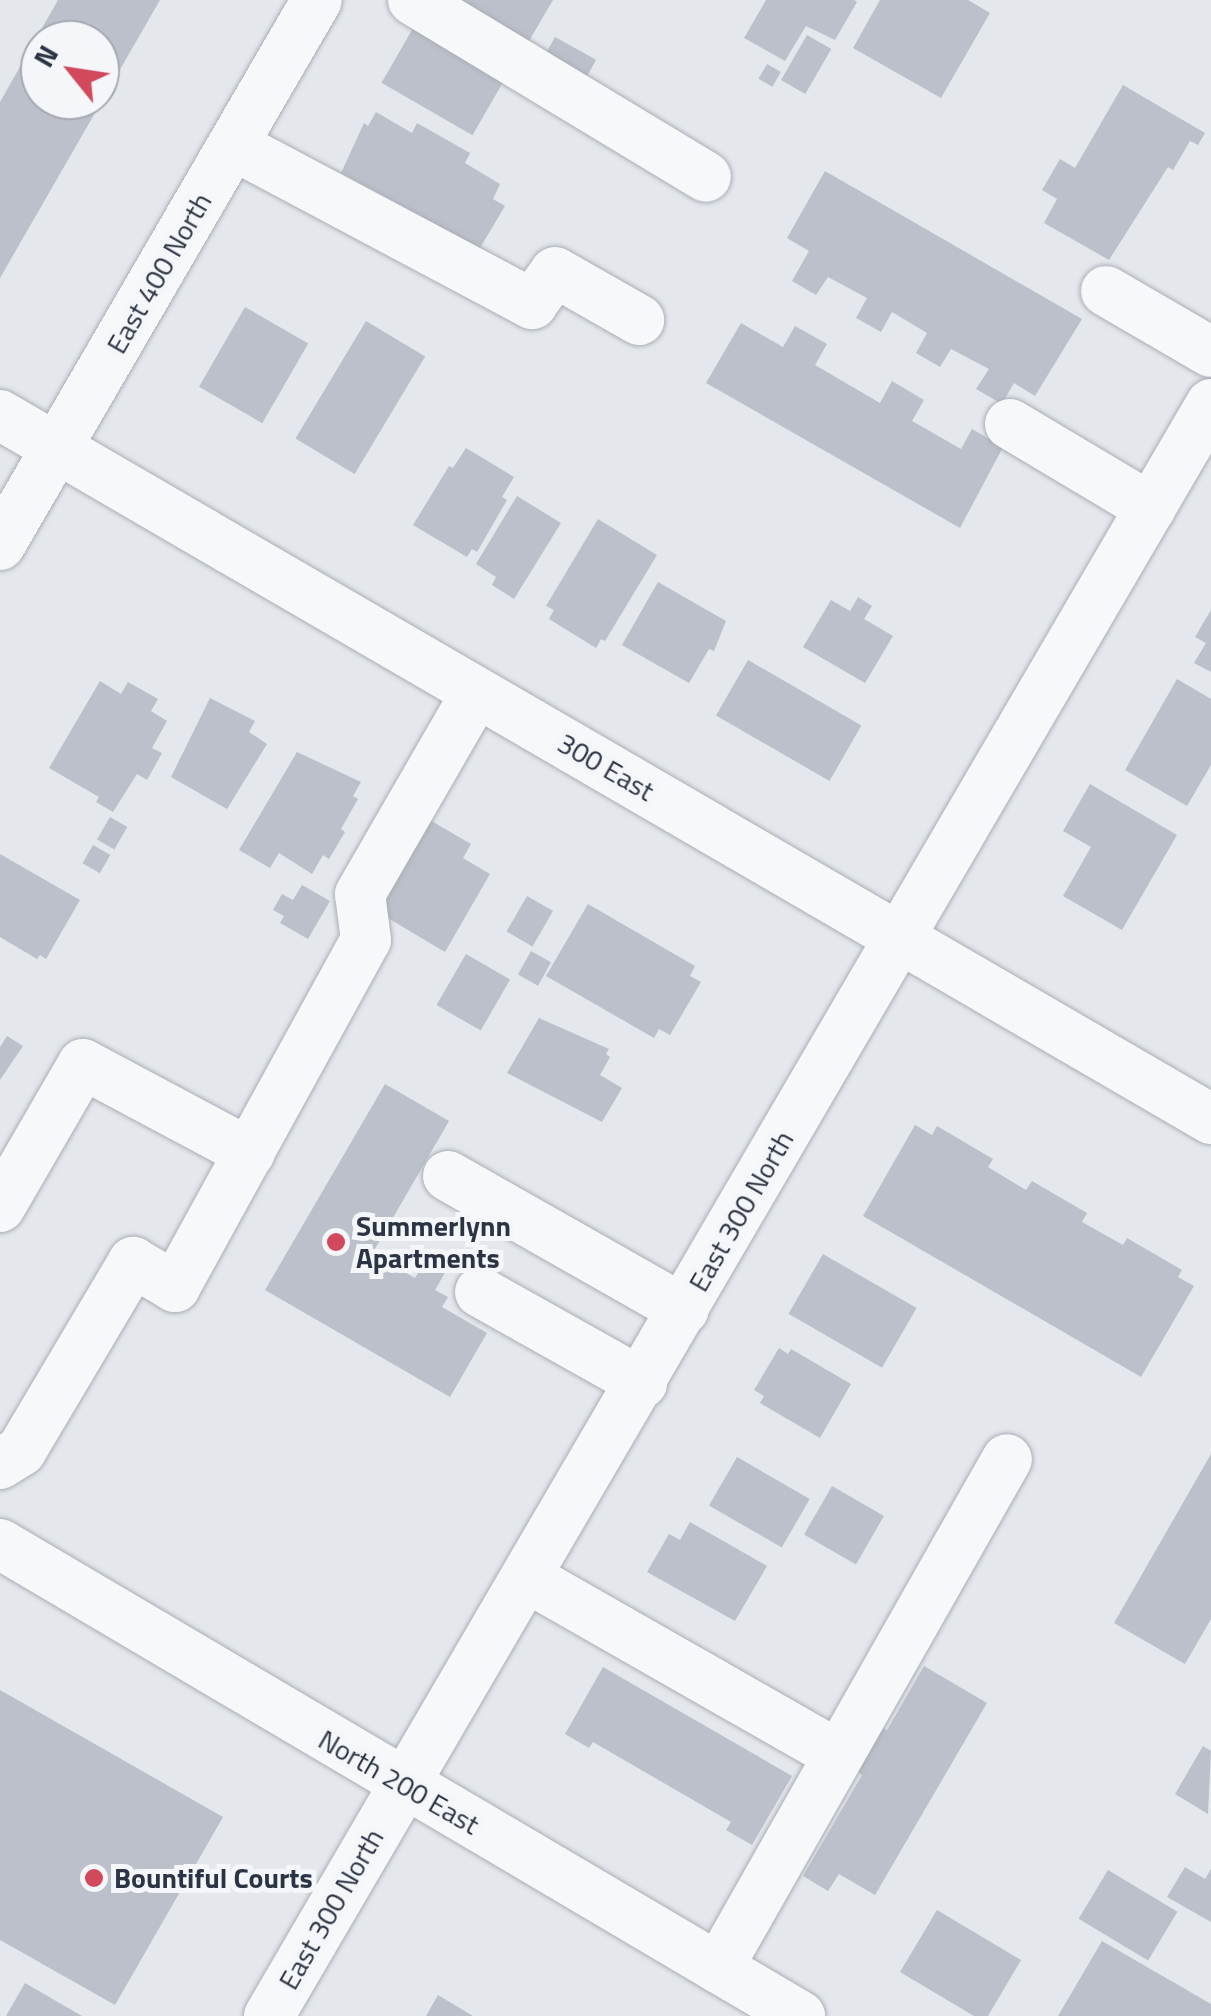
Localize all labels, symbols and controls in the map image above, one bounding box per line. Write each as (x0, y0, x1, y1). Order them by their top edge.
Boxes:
north arrow (20, 20, 120, 120)
text: N (22, 37, 69, 75)
street label: East 400 North (99, 187, 219, 359)
street label: 300 East (552, 726, 660, 808)
street label: East 300 North (681, 1125, 801, 1297)
place label: Summerlynn Apartments (356, 1209, 511, 1275)
marker: Summerlynn Apartments (325, 1231, 347, 1253)
street label: North 200 East (313, 1722, 485, 1842)
street label: East 300 North (271, 1823, 391, 1995)
place label: Bountiful Courts (114, 1861, 313, 1895)
marker: Bountiful Courts (83, 1867, 105, 1889)

